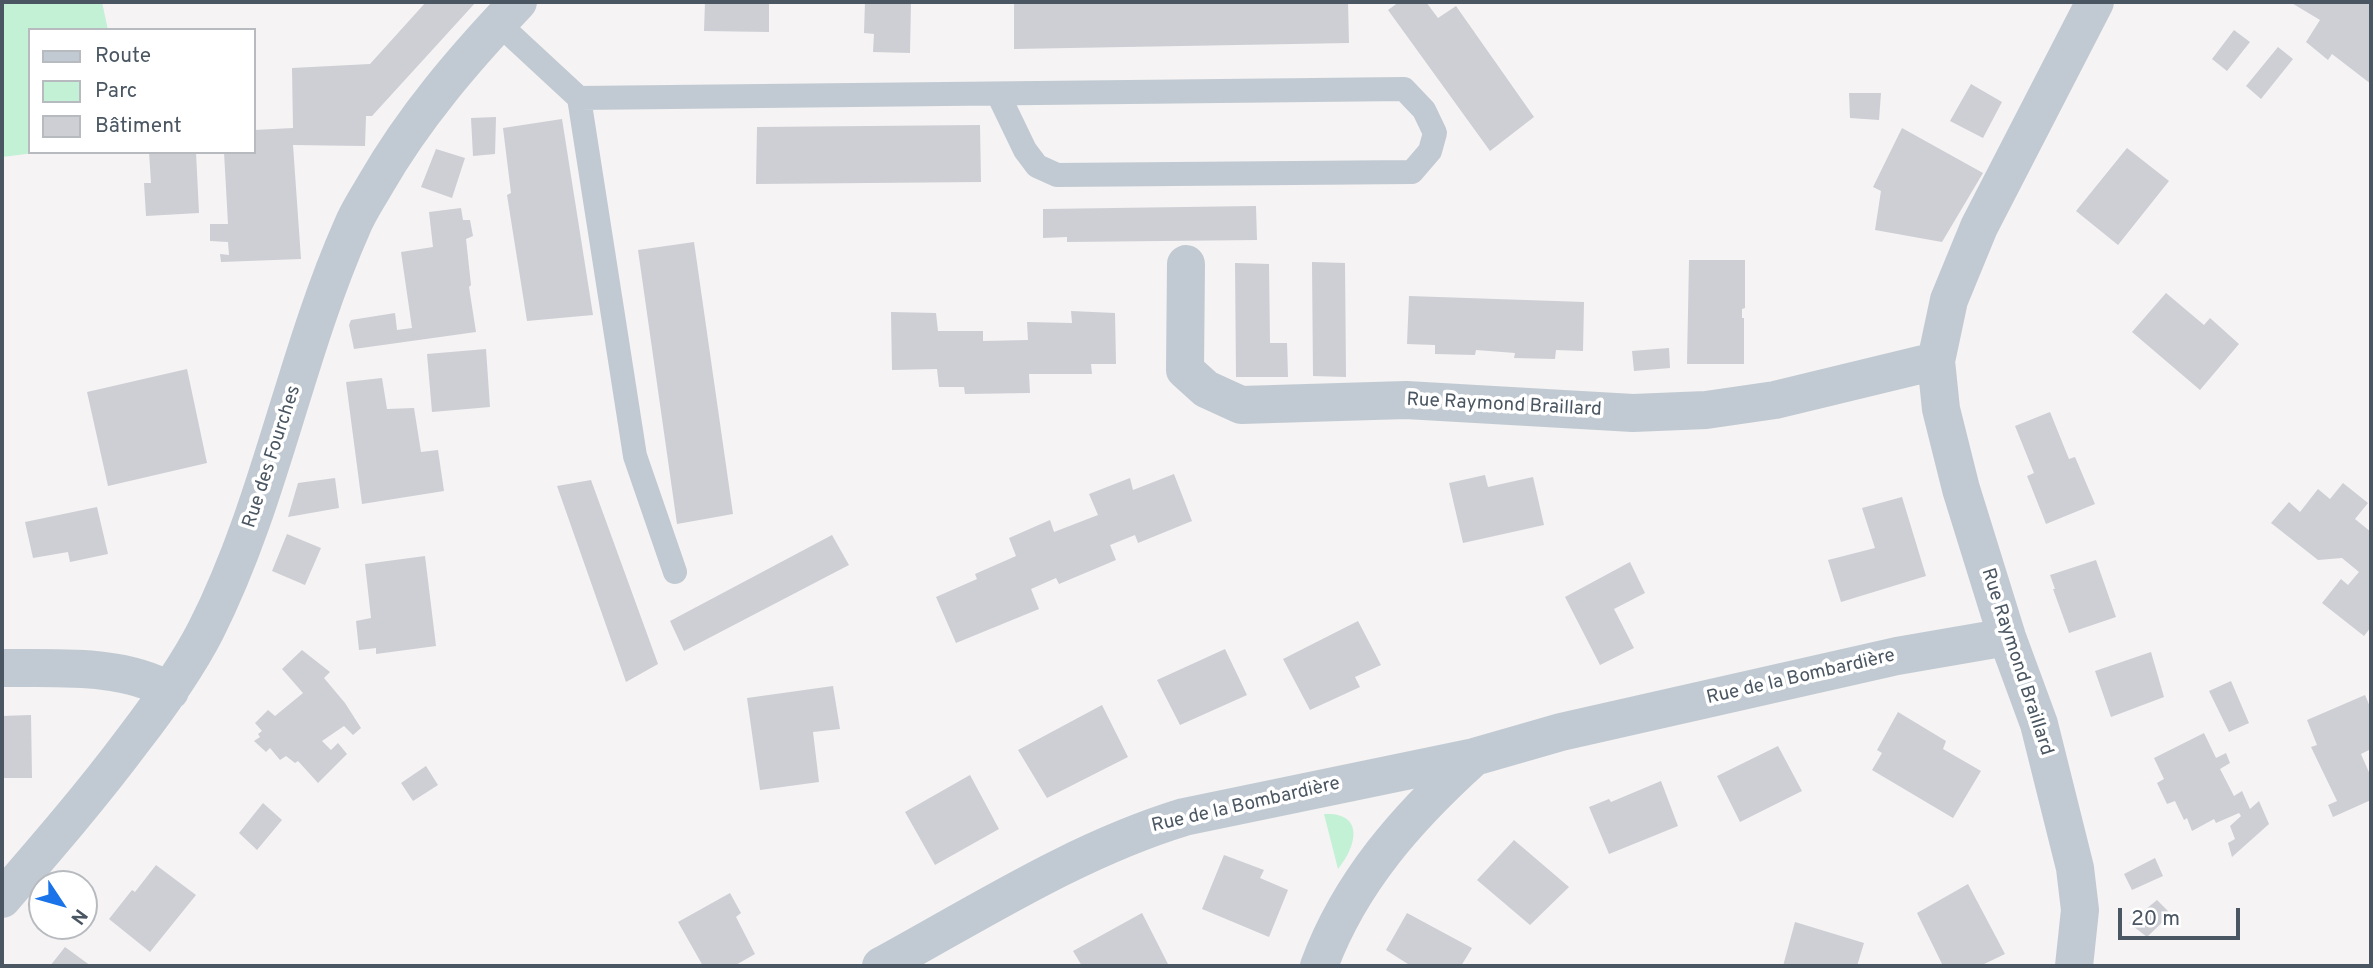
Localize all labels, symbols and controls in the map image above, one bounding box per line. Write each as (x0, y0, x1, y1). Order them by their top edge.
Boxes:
legend (28, 28, 256, 154)
text: Route (95, 43, 151, 70)
text: Parc (95, 78, 137, 105)
text: Bâtiment (95, 113, 182, 140)
street label: Rue des Fourches (239, 383, 307, 531)
street label: Rue Raymond Braillard (1406, 390, 1602, 422)
street label: Rue Raymond Braillard (1975, 566, 2057, 758)
street label: Rue de la Bombardière (1705, 645, 1897, 711)
street label: Rue de la Bombardière (1150, 773, 1342, 839)
north arrow (28, 870, 98, 940)
scale bar (2121, 894, 2244, 938)
text: N (65, 904, 92, 929)
text: 20 m (2131, 906, 2180, 933)

